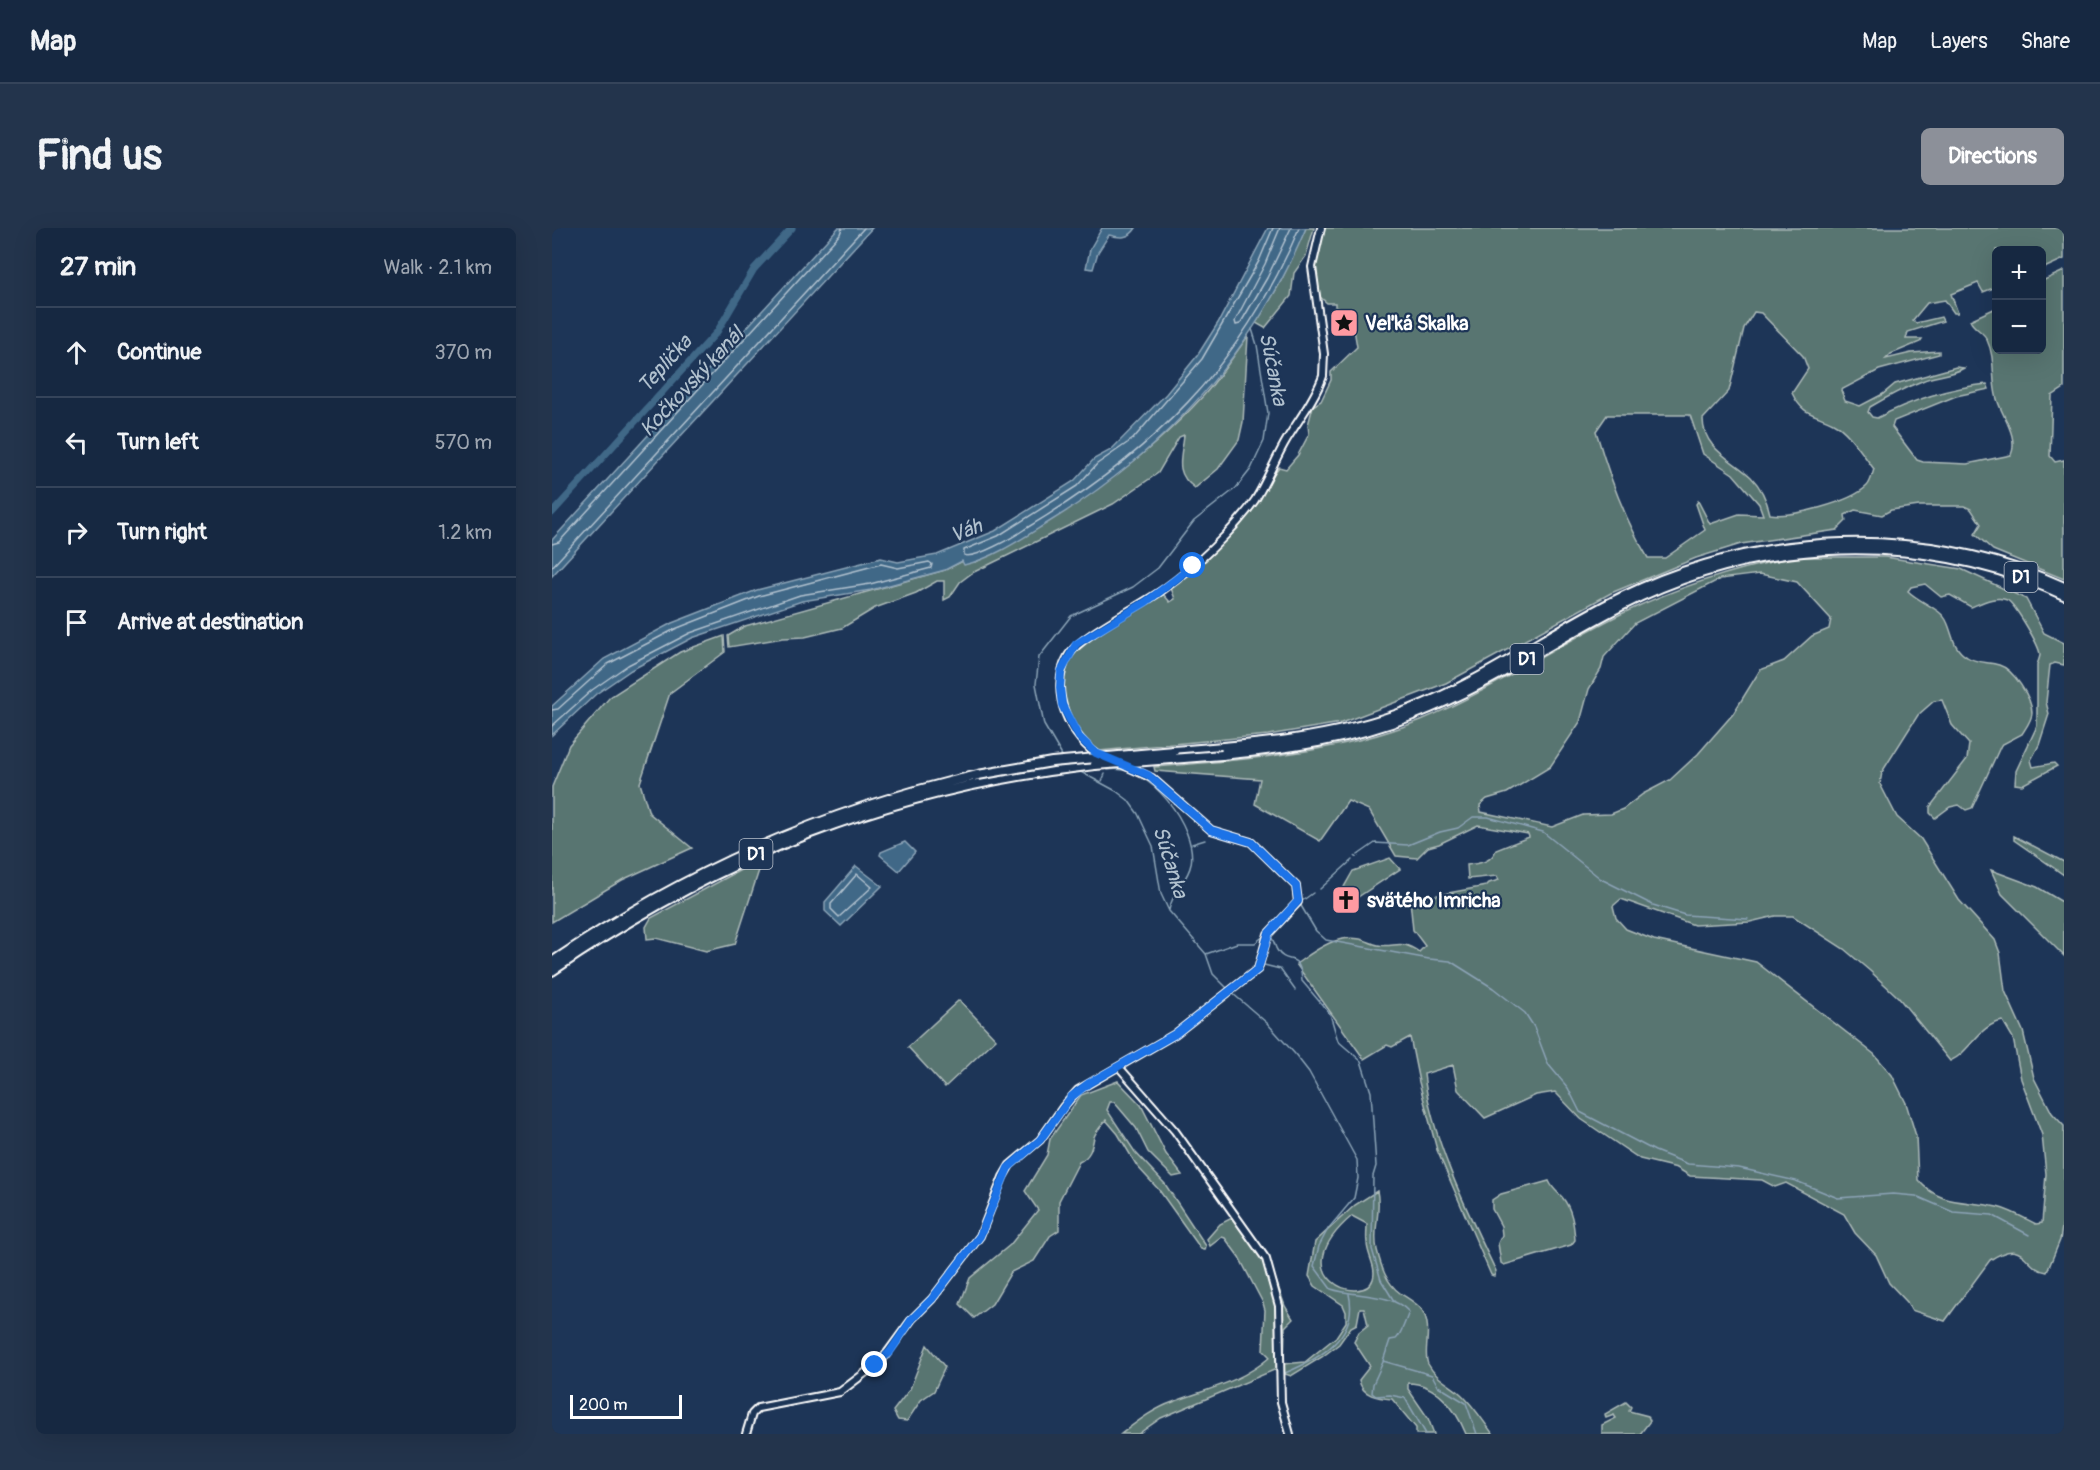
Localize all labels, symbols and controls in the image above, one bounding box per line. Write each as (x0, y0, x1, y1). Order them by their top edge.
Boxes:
text: Map (30, 24, 76, 59)
text: Map (1862, 28, 1897, 55)
text: Layers (1930, 28, 1988, 55)
text: Share (2021, 28, 2070, 55)
button: Directions (1921, 128, 2064, 185)
text: Find us (36, 130, 162, 182)
map controls (1992, 246, 2046, 354)
button: + (1992, 246, 2046, 300)
text: 27 min (60, 251, 136, 283)
text: Walk · 2.1 km (384, 255, 492, 280)
button: − (1992, 300, 2046, 354)
place icon: Veľká Skalka (1328, 307, 1360, 339)
place label: Veľká Skalka (1365, 311, 1469, 336)
water label: Kočkovský kanál (634, 320, 751, 443)
water label: Teplička (632, 328, 699, 399)
water label: Súčanka (1253, 330, 1294, 409)
icon: ahead (60, 336, 93, 369)
text: Continue (117, 338, 201, 366)
text: 370 m (435, 340, 492, 365)
icon: left (60, 426, 93, 459)
text: Turn left (117, 428, 199, 456)
text: 570 m (435, 430, 492, 455)
water label: Váh (946, 512, 987, 550)
icon: right (60, 516, 93, 549)
text: Turn right (117, 518, 207, 546)
text: 1.2 km (438, 520, 492, 545)
route start (1179, 552, 1205, 578)
road number: D1 (2004, 562, 2038, 592)
icon: arrive (60, 606, 93, 639)
text: Arrive at destination (117, 608, 303, 636)
road number: D1 (1510, 644, 1544, 674)
water label: Súčanka (1146, 823, 1194, 902)
road number: D1 (740, 839, 772, 869)
church icon: svätého Imricha (1330, 884, 1362, 916)
place label: svätého Imricha (1367, 888, 1501, 913)
route end (861, 1351, 887, 1377)
scale bar (570, 1392, 682, 1420)
text: 200 m (579, 1395, 627, 1415)

